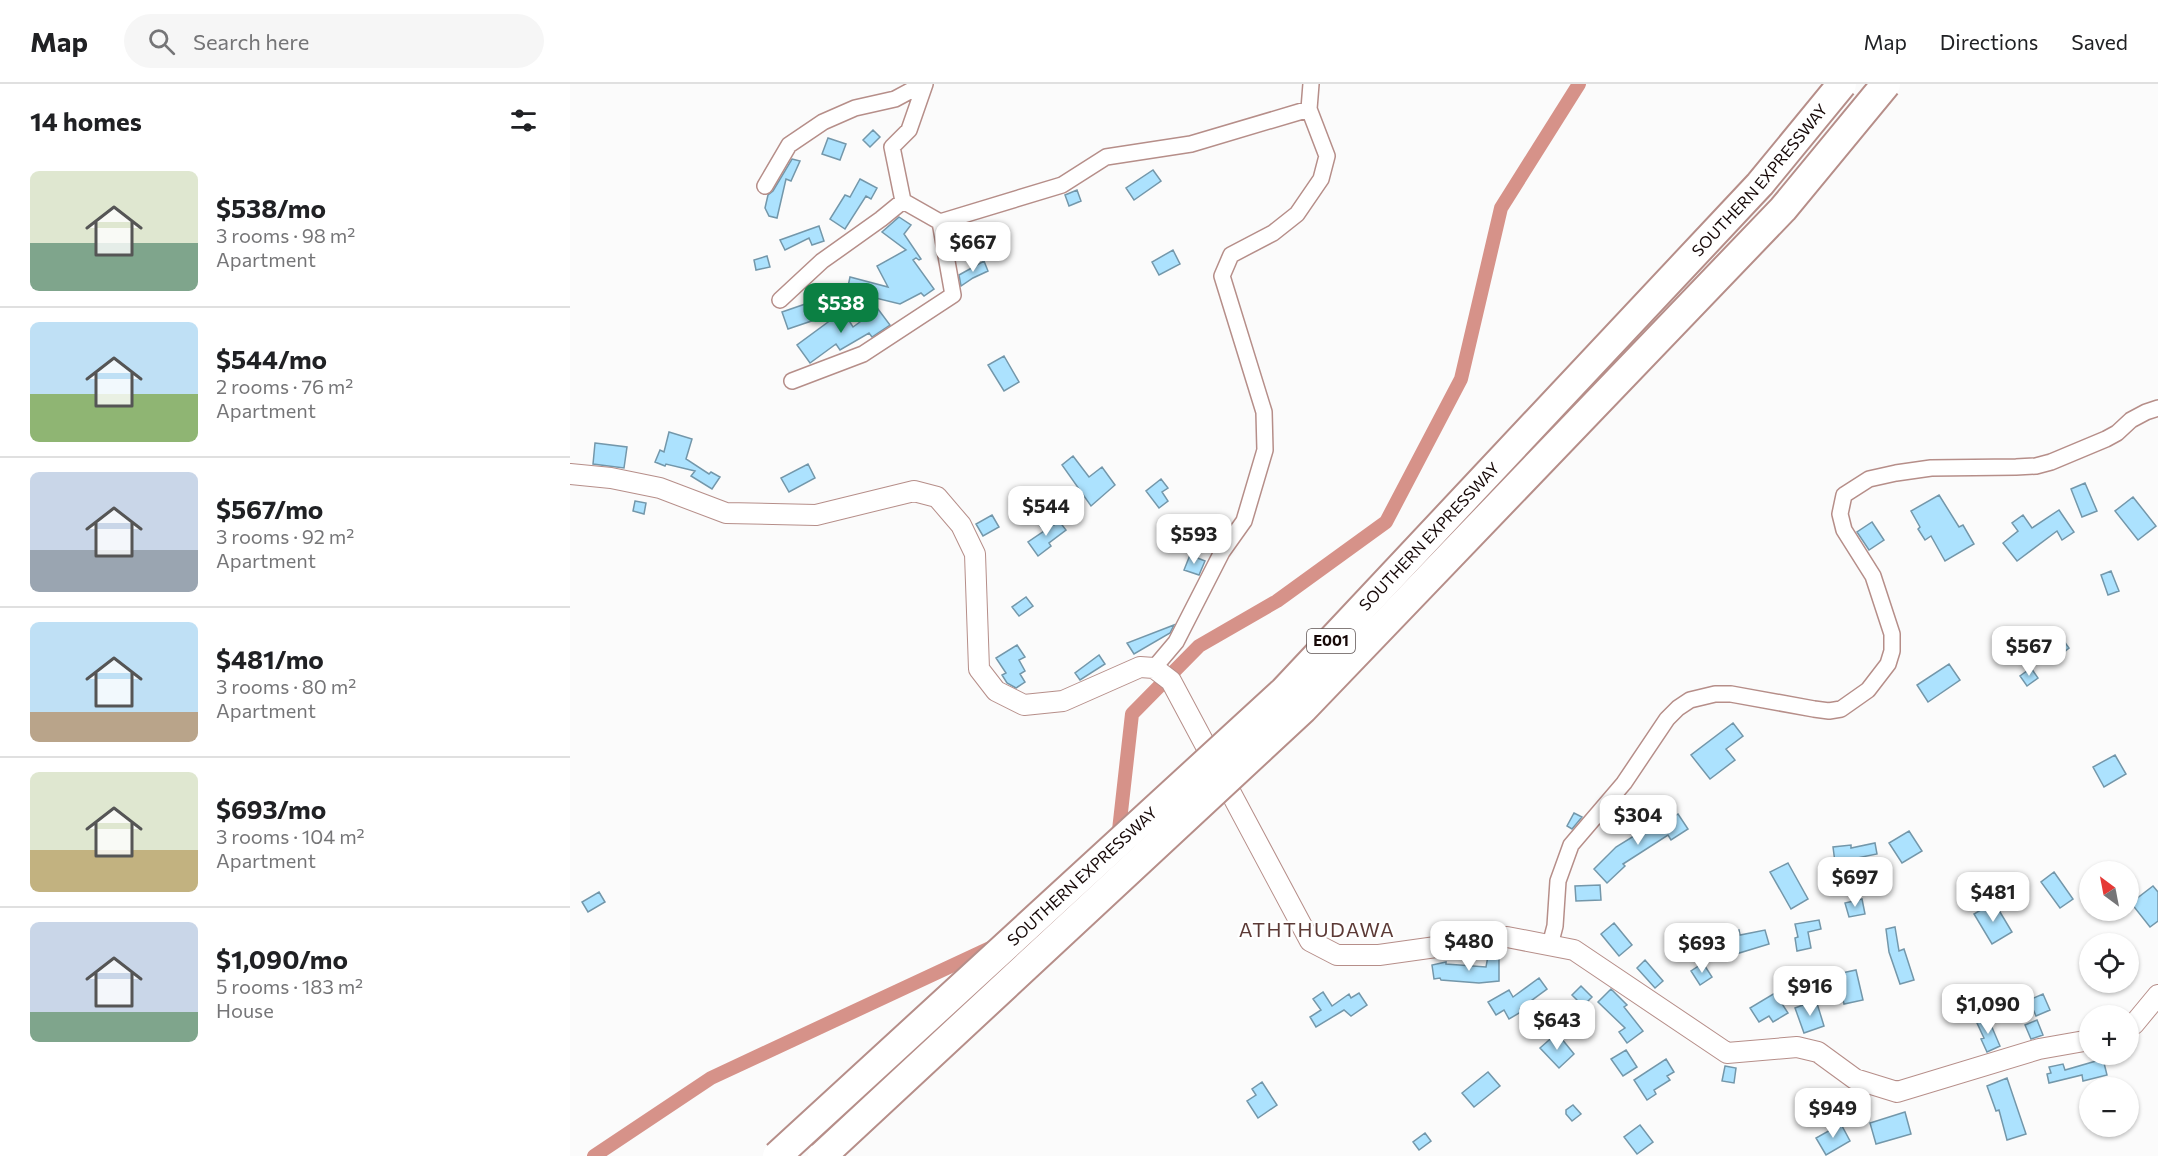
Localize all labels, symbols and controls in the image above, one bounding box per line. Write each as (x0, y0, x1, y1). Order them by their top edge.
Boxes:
search box (124, 14, 544, 68)
text: Map (30, 24, 88, 58)
icon: search (145, 25, 178, 58)
text: Search here (193, 28, 309, 55)
text: Map (1864, 29, 1907, 54)
text: Directions (1940, 29, 2038, 54)
text: Saved (2071, 29, 2128, 54)
street label: SOUTHERN EXPRESSWAY (1687, 99, 1831, 260)
icon: filters (507, 104, 540, 137)
text: 14 homes (30, 105, 142, 136)
text: $538/mo (216, 192, 326, 223)
icon: home (78, 195, 150, 267)
pin: $667 (937, 222, 1009, 273)
text: 3 rooms · 98 m² (216, 223, 355, 247)
text: $667 (950, 229, 996, 253)
text: Apartment (216, 247, 316, 271)
pin: $538 (805, 283, 877, 334)
text: $538 (817, 290, 865, 314)
text: $544/mo (216, 343, 327, 374)
icon: home (78, 346, 150, 418)
text: 2 rooms · 76 m² (216, 374, 353, 398)
text: Apartment (216, 398, 316, 422)
street label: SOUTHERN EXPRESSWAY (1355, 458, 1503, 614)
pin: $544 (1010, 486, 1082, 537)
text: $567/mo (216, 493, 323, 524)
text: $544 (1022, 493, 1070, 517)
icon: home (78, 496, 150, 568)
pin: $593 (1158, 514, 1230, 565)
text: $593 (1170, 521, 1218, 545)
text: 3 rooms · 92 m² (216, 524, 354, 548)
text: Apartment (216, 548, 316, 572)
pin: $567 (1993, 626, 2065, 677)
road number: E001 (1307, 629, 1355, 653)
text: $567 (2006, 633, 2052, 657)
text: $481/mo (216, 643, 324, 674)
icon: home (78, 646, 150, 718)
text: 3 rooms · 80 m² (216, 674, 356, 698)
text: Apartment (216, 698, 316, 722)
text: $693/mo (216, 793, 326, 824)
pin: $304 (1602, 795, 1674, 846)
icon: home (78, 796, 150, 868)
street label: SOUTHERN EXPRESSWAY (1003, 802, 1161, 949)
text: $304 (1614, 802, 1662, 826)
text: 3 rooms · 104 m² (216, 824, 365, 848)
text: Apartment (216, 848, 316, 872)
pin: $697 (1819, 857, 1891, 908)
north arrow (2079, 861, 2139, 921)
map controls (2079, 861, 2139, 1137)
text: $697 (1832, 864, 1878, 888)
pin: $481 (1957, 872, 2029, 923)
text: $481 (1970, 879, 2016, 903)
district label: ATHTHUDAWA (1239, 917, 1395, 941)
pin: $480 (1433, 921, 1505, 972)
pin: $693 (1666, 923, 1738, 974)
text: $480 (1444, 928, 1494, 952)
text: $693 (1678, 930, 1726, 954)
button: locate (2079, 933, 2139, 993)
text: $1,090/mo (216, 943, 348, 974)
icon: home (78, 946, 150, 1018)
pin: $916 (1774, 966, 1846, 1017)
text: $916 (1787, 973, 1833, 997)
text: 5 rooms · 183 m² (216, 974, 363, 998)
pin: $1,090 (1939, 984, 2037, 1035)
text: $1,090 (1956, 991, 2020, 1015)
text: House (216, 998, 274, 1022)
pin: $643 (1521, 1000, 1593, 1051)
button: + (2079, 1005, 2139, 1065)
text: $643 (1533, 1007, 1581, 1031)
button: − (2079, 1077, 2139, 1137)
pin: $949 (1797, 1088, 1869, 1139)
text: $949 (1809, 1095, 1857, 1119)

